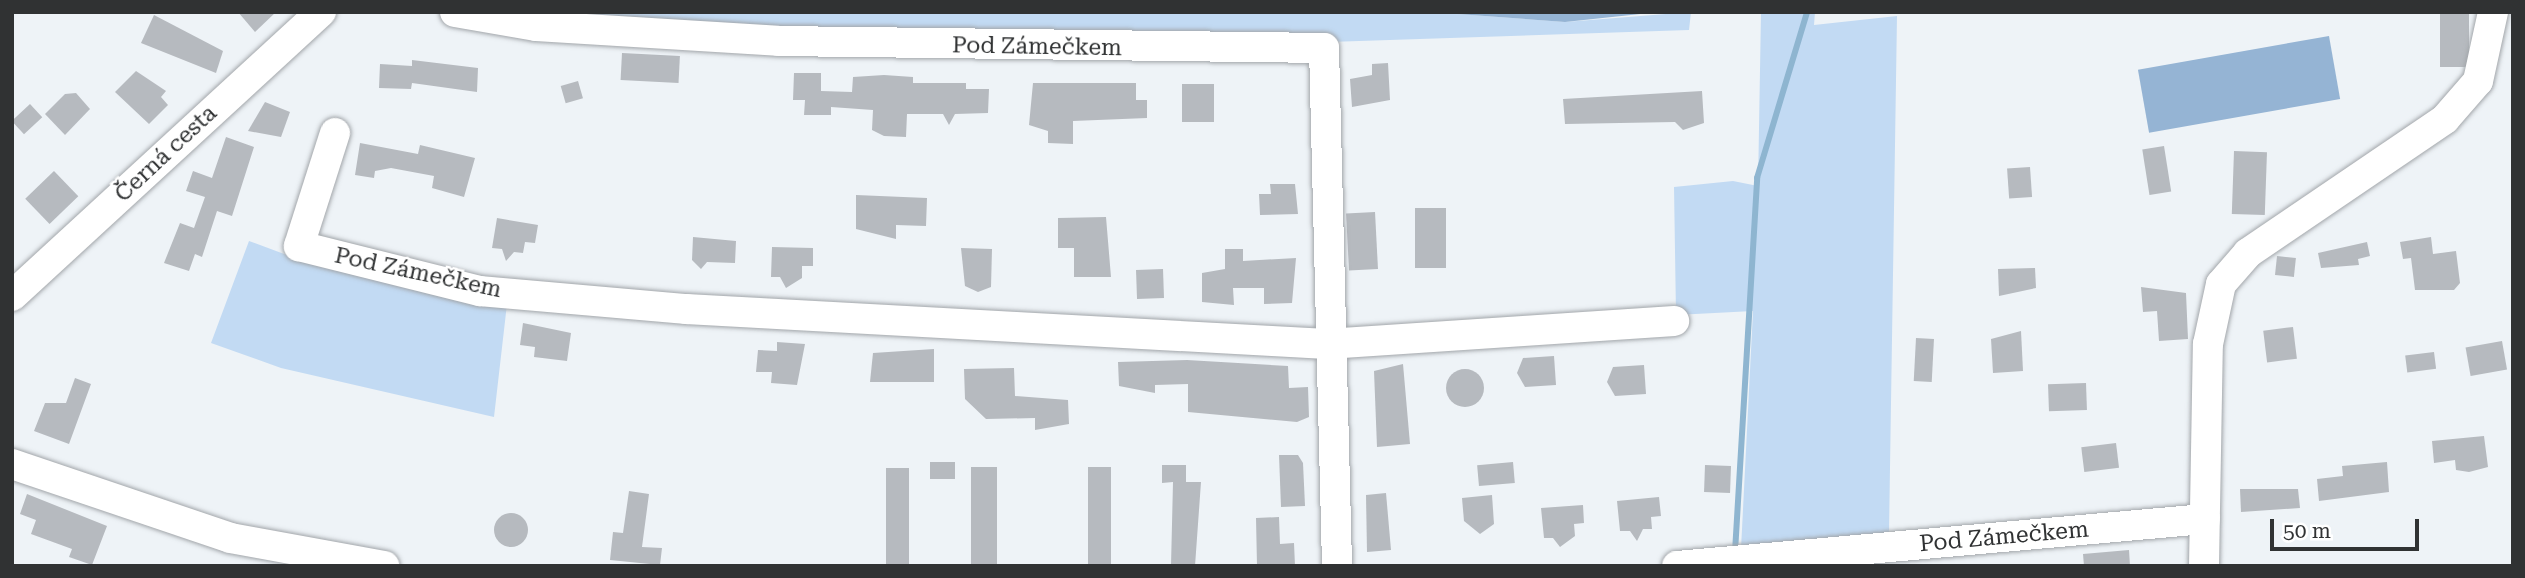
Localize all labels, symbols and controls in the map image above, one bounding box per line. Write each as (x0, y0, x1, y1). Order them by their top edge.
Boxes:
street label: Pod Zámečkem (952, 32, 1122, 62)
street label: Černá cesta (109, 100, 223, 208)
street label: Pod Zámečkem (332, 242, 504, 304)
scale bar (2273, 504, 2422, 548)
street label: Pod Zámečkem (1918, 516, 2090, 558)
text: 50 m (2283, 519, 2331, 543)

